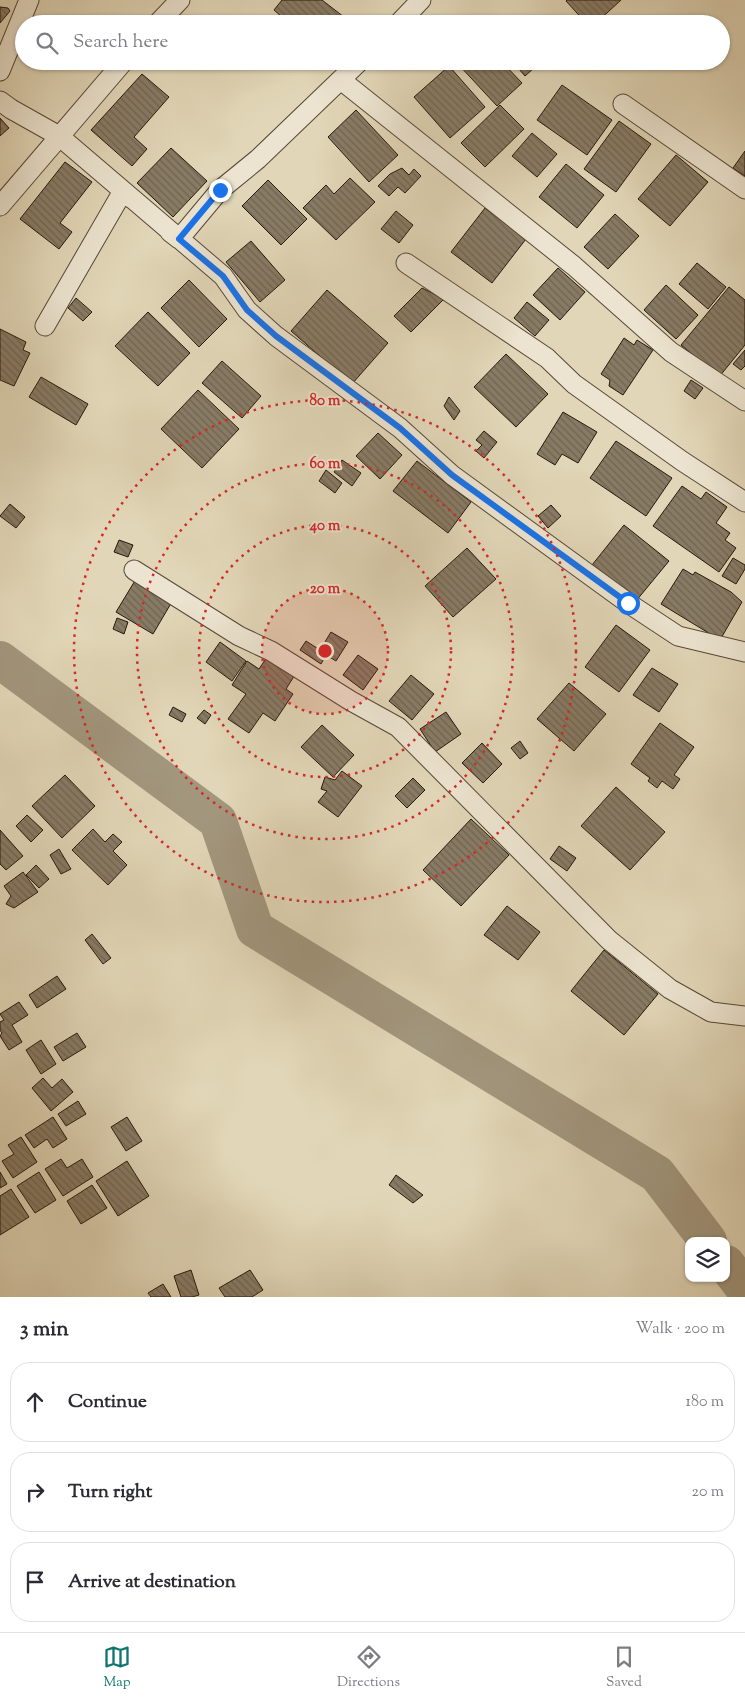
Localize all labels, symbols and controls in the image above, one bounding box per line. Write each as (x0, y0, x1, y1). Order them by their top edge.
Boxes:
search box (15, 15, 730, 70)
icon: search (33, 29, 61, 57)
text: Search here (73, 29, 168, 56)
route end (209, 179, 232, 202)
text: 80 m (309, 391, 341, 412)
text: 60 m (310, 454, 341, 475)
text: 40 m (309, 516, 341, 537)
text: 20 m (310, 579, 341, 600)
route start (617, 592, 640, 615)
centre of rings (316, 642, 334, 660)
map controls (685, 1237, 730, 1282)
button: layers (685, 1237, 730, 1282)
text: 3 min (20, 1315, 69, 1345)
text: Walk · 200 m (636, 1318, 725, 1341)
icon: ahead (21, 1388, 49, 1416)
text: Continue (68, 1389, 147, 1416)
text: 180 m (685, 1391, 724, 1414)
icon: right (21, 1478, 49, 1506)
text: Turn right (68, 1479, 152, 1506)
text: 20 m (691, 1481, 724, 1504)
icon: arrive (21, 1568, 49, 1596)
text: Arrive at destination (68, 1569, 236, 1596)
tab: Map (103, 1643, 131, 1693)
tab: Directions (337, 1643, 400, 1693)
tab: Saved (606, 1643, 642, 1693)

